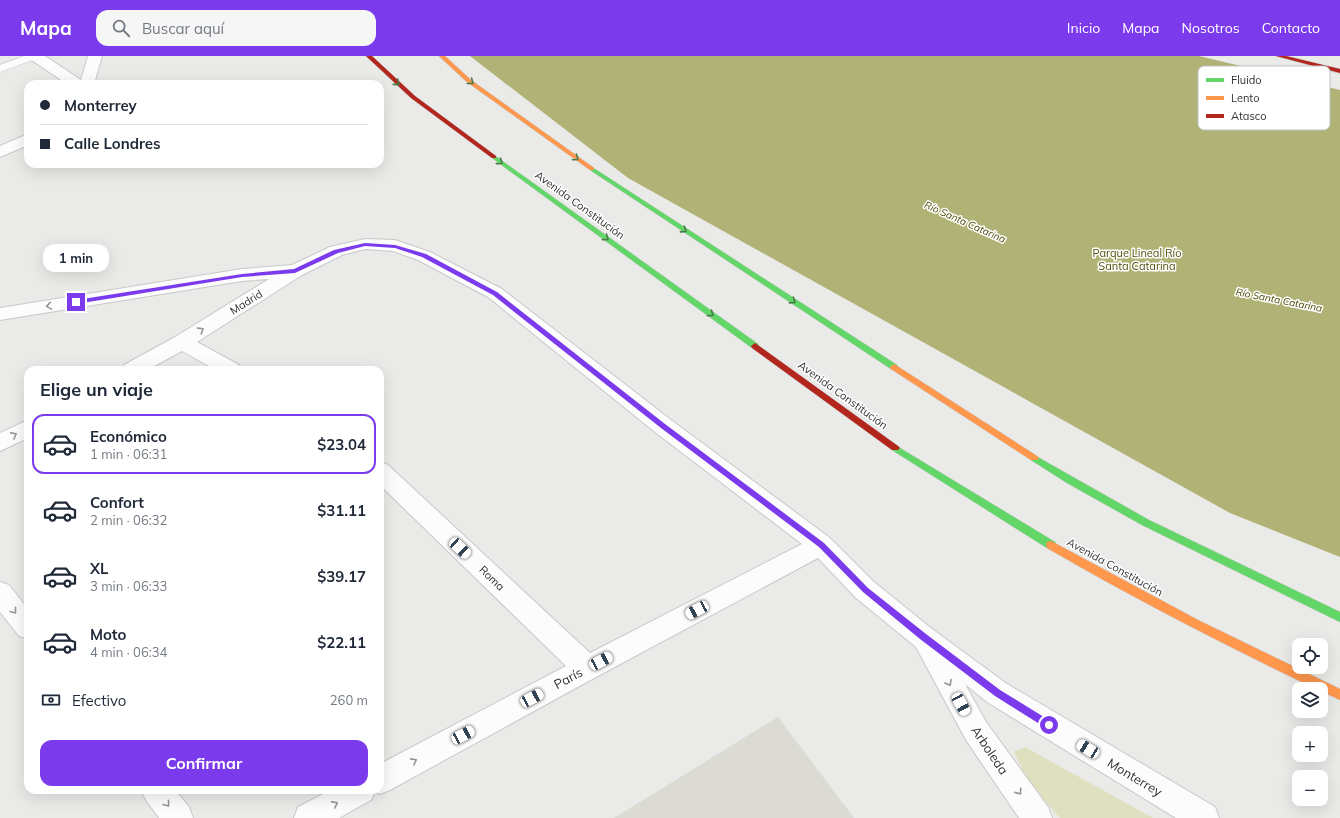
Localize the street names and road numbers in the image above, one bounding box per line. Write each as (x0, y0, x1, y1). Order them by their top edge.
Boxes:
street label: Avenida Constitución (532, 168, 628, 242)
street label: Madrid (227, 287, 265, 317)
street label: Avenida Constitución (795, 358, 891, 432)
street label: Avenida Constitución (1065, 535, 1165, 599)
street label: Roma (476, 563, 508, 593)
street label: París (551, 664, 585, 692)
street label: Arboleda (968, 723, 1012, 777)
street label: Monterrey (1105, 754, 1165, 800)

